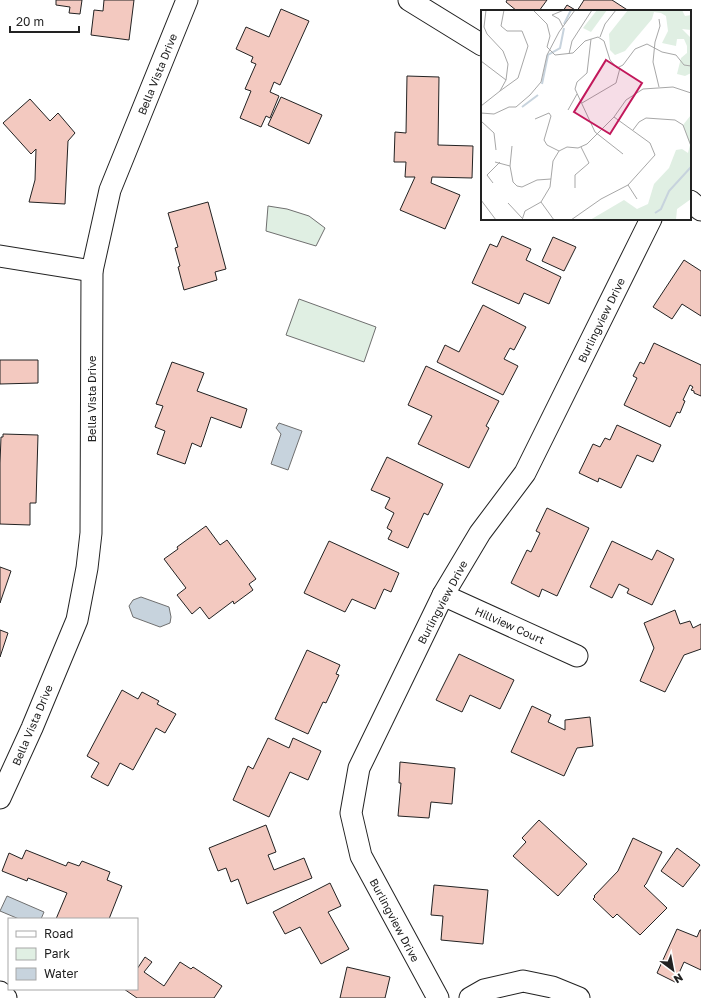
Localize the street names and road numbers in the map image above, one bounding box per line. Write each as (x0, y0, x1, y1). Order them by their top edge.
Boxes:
street label: Bella Vista Drive (135, 31, 179, 117)
street label: Burlingview Drive (575, 276, 627, 364)
street label: Bella Vista Drive (85, 356, 98, 442)
street label: Burlingview Drive (415, 558, 469, 646)
street label: Hillview Court (473, 604, 547, 646)
street label: Bella Vista Drive (9, 683, 55, 767)
street label: Burlingview Drive (368, 876, 422, 964)

